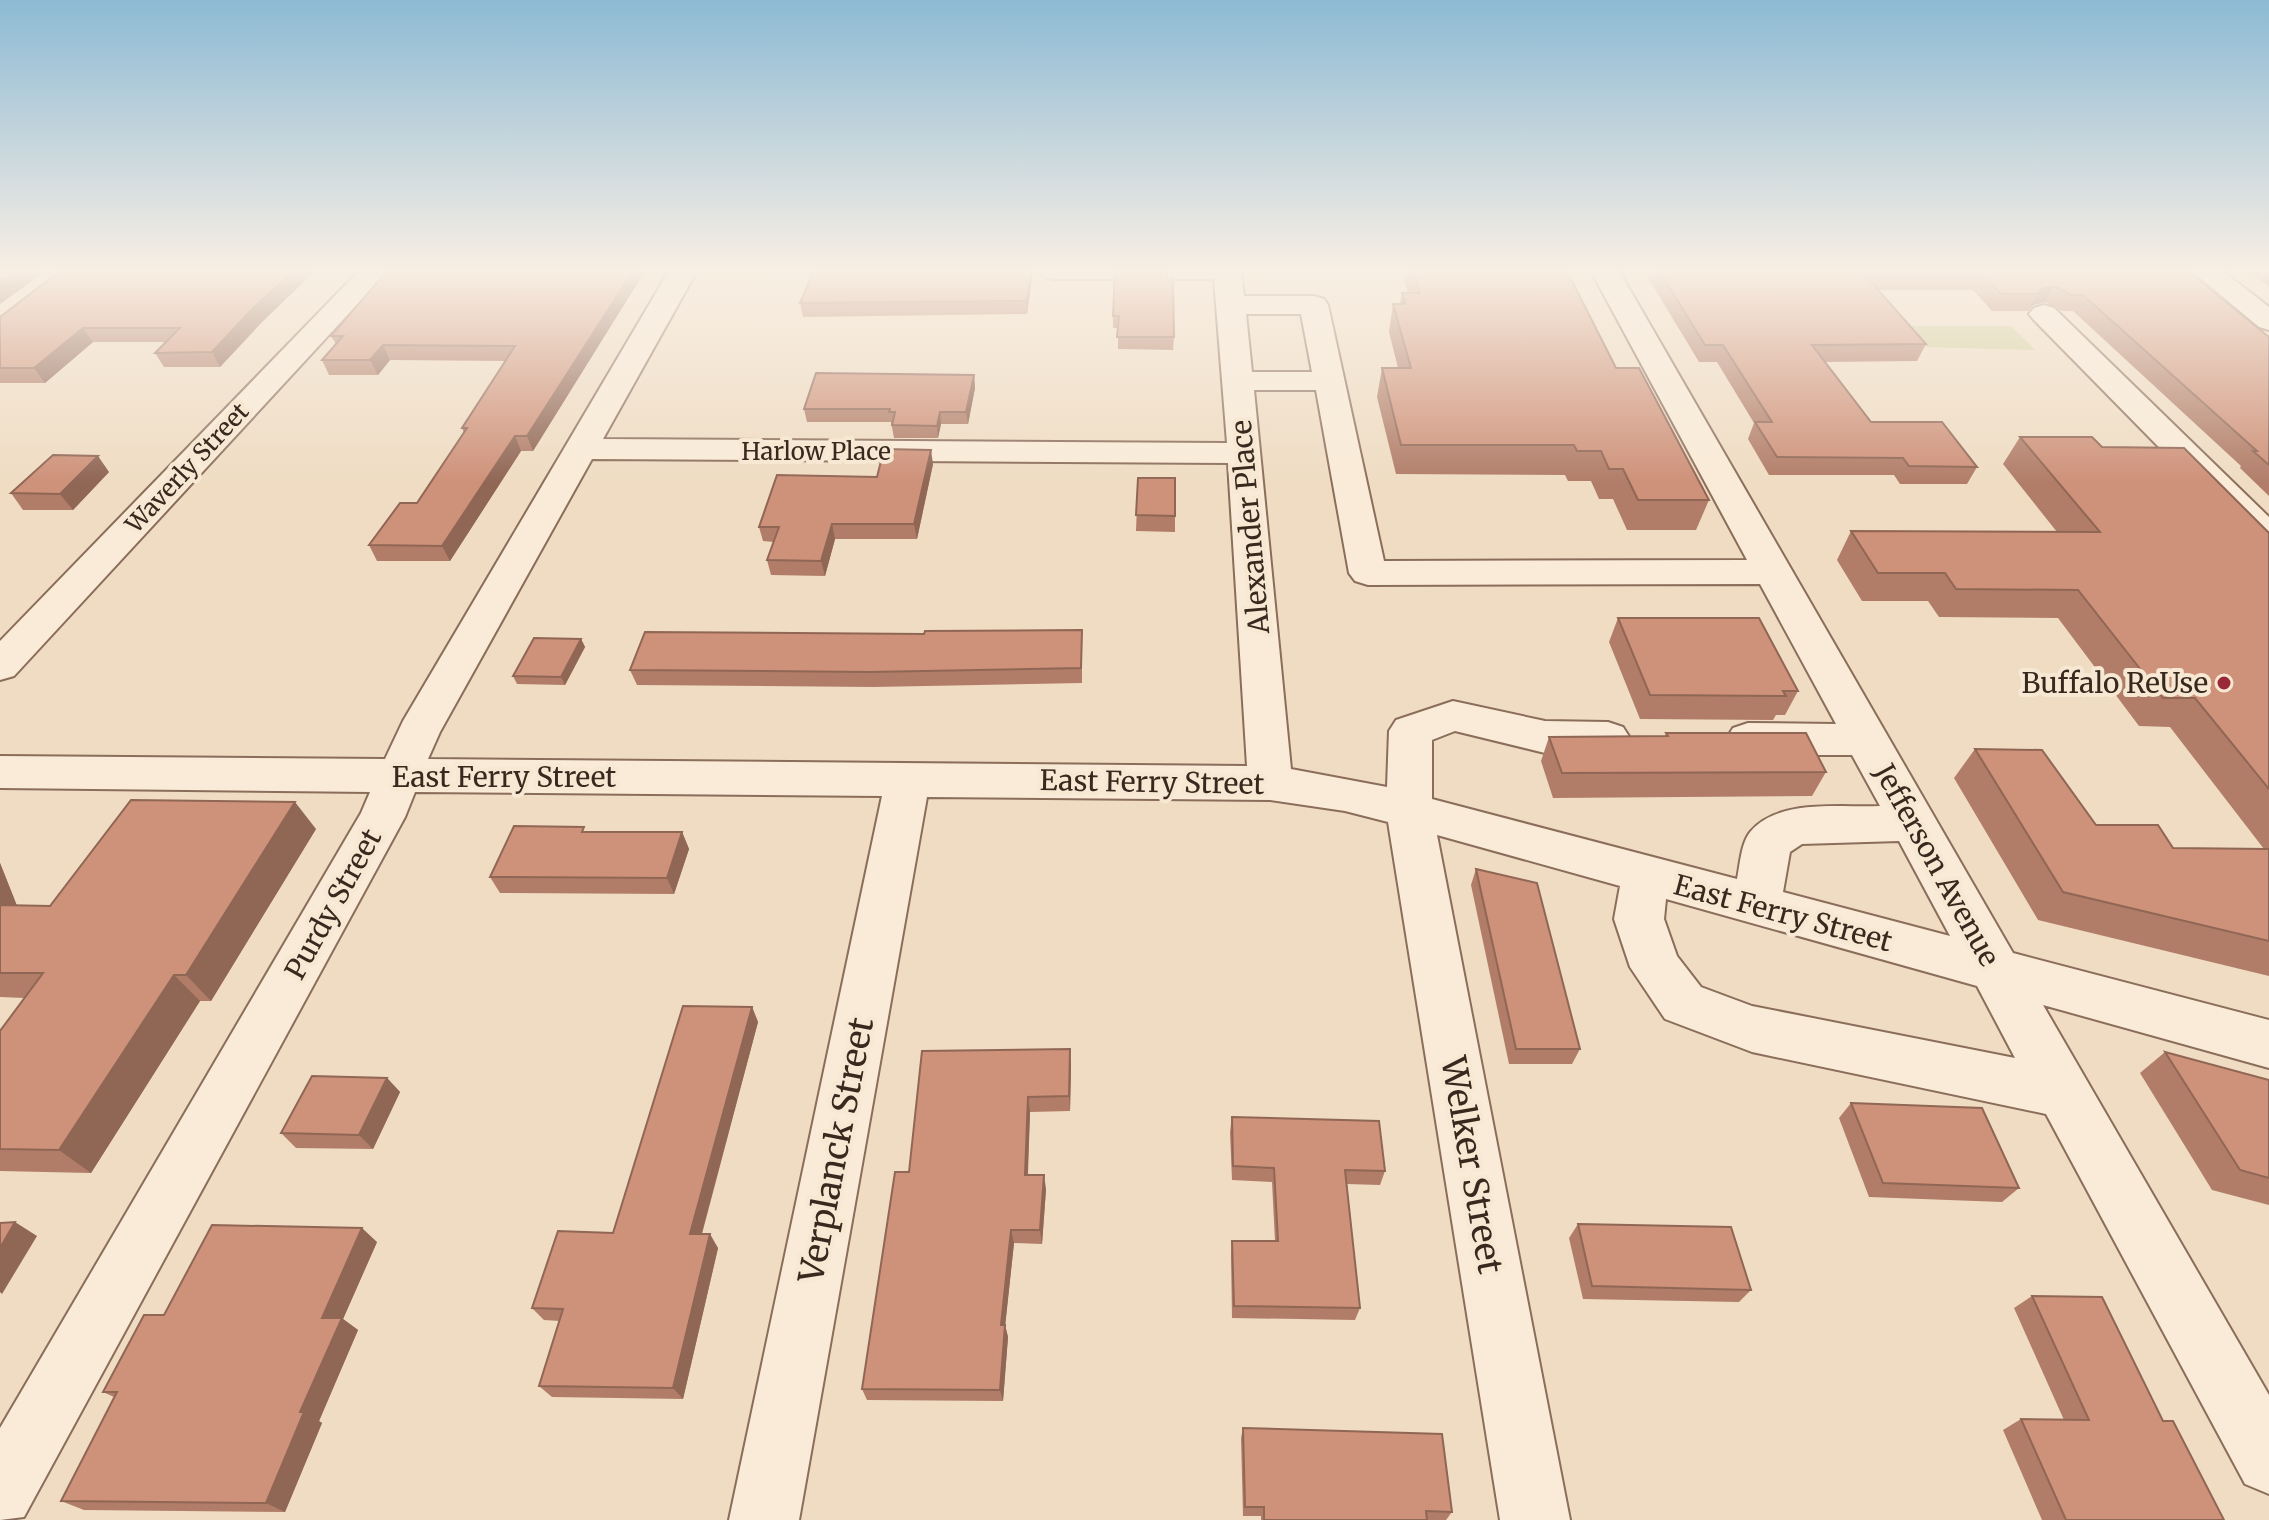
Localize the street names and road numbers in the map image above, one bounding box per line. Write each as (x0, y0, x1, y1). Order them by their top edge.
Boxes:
street label: Waverly Street (118, 396, 256, 540)
street label: Alexander Place (1223, 419, 1277, 636)
street label: Harlow Place (741, 436, 891, 467)
street label: Jefferson Avenue (1866, 757, 2007, 972)
street label: East Ferry Street (392, 759, 616, 795)
street label: East Ferry Street (1039, 762, 1265, 802)
street label: Purdy Street (277, 822, 389, 986)
street label: East Ferry Street (1670, 867, 1896, 959)
street label: Verplanck Street (790, 1014, 882, 1287)
street label: Welker Street (1432, 1052, 1512, 1277)

